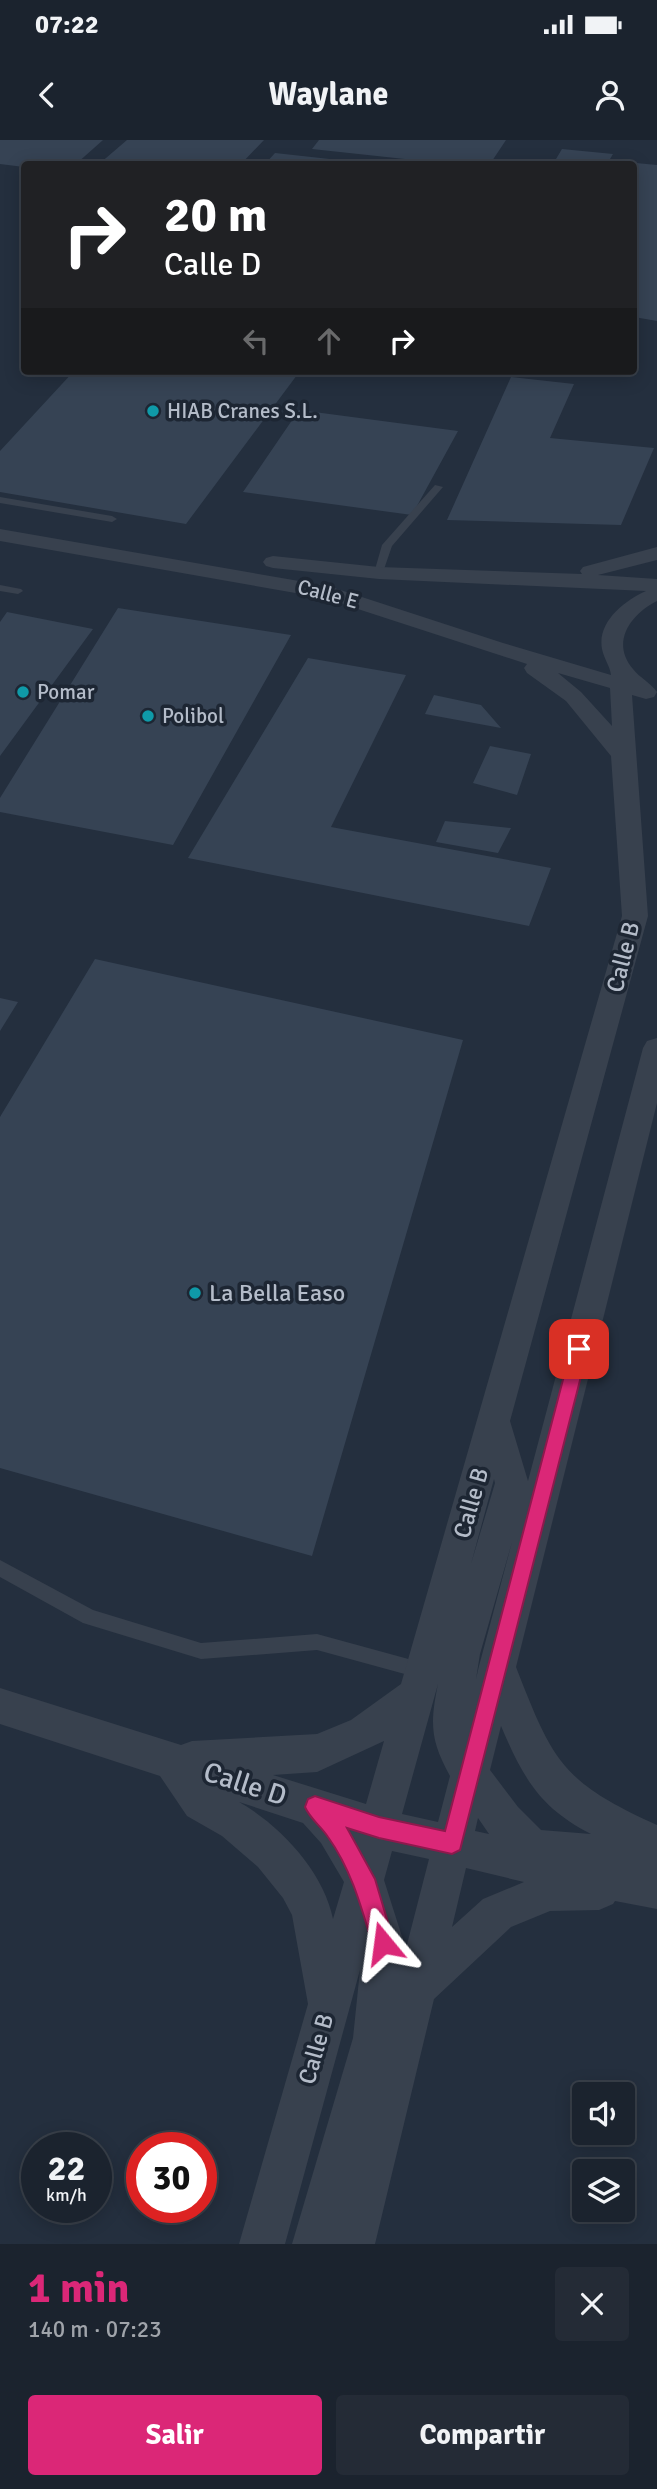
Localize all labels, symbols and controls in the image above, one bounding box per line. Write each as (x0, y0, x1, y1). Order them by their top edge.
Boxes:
text: 07:22 (35, 9, 99, 41)
text: Waylane (269, 75, 388, 114)
icon: back (28, 76, 66, 114)
icon: person (591, 76, 629, 114)
text: 20 m (164, 185, 267, 245)
icon: right (49, 189, 140, 280)
text: Calle D (164, 245, 261, 284)
icon: left (237, 322, 275, 360)
icon: ahead (310, 322, 348, 360)
icon: right (383, 322, 421, 360)
place label: HIAB Cranes S.L. (167, 398, 318, 424)
marker: HIAB Cranes S.L. (145, 403, 161, 419)
street label: Calle E (295, 573, 361, 615)
place label: Pomar (37, 679, 95, 705)
marker: Pomar (15, 684, 31, 700)
place label: Polibol (162, 703, 224, 729)
marker: Polibol (140, 708, 156, 724)
street label: Calle B (600, 918, 646, 996)
place label: La Bella Easo (209, 1278, 345, 1308)
marker: La Bella Easo (187, 1285, 203, 1301)
pin (549, 1319, 609, 1379)
icon: arrive (560, 1330, 598, 1368)
street label: Calle B (447, 1464, 495, 1542)
street label: Calle D (199, 1755, 291, 1813)
position arrow (346, 1906, 420, 1980)
street label: Calle B (292, 2010, 340, 2088)
map controls (572, 2082, 635, 2222)
button: sound (572, 2082, 635, 2145)
speed limit sign: 30 (126, 2132, 217, 2223)
text: 22 (48, 2147, 85, 2190)
button: layers (572, 2159, 635, 2222)
text: km/h (46, 2184, 87, 2206)
text: 1 min (28, 2263, 129, 2314)
button: close (555, 2267, 629, 2341)
text: 140 m · 07:23 (28, 2315, 162, 2344)
button: Salir (28, 2395, 322, 2475)
button: Compartir (336, 2395, 629, 2475)

